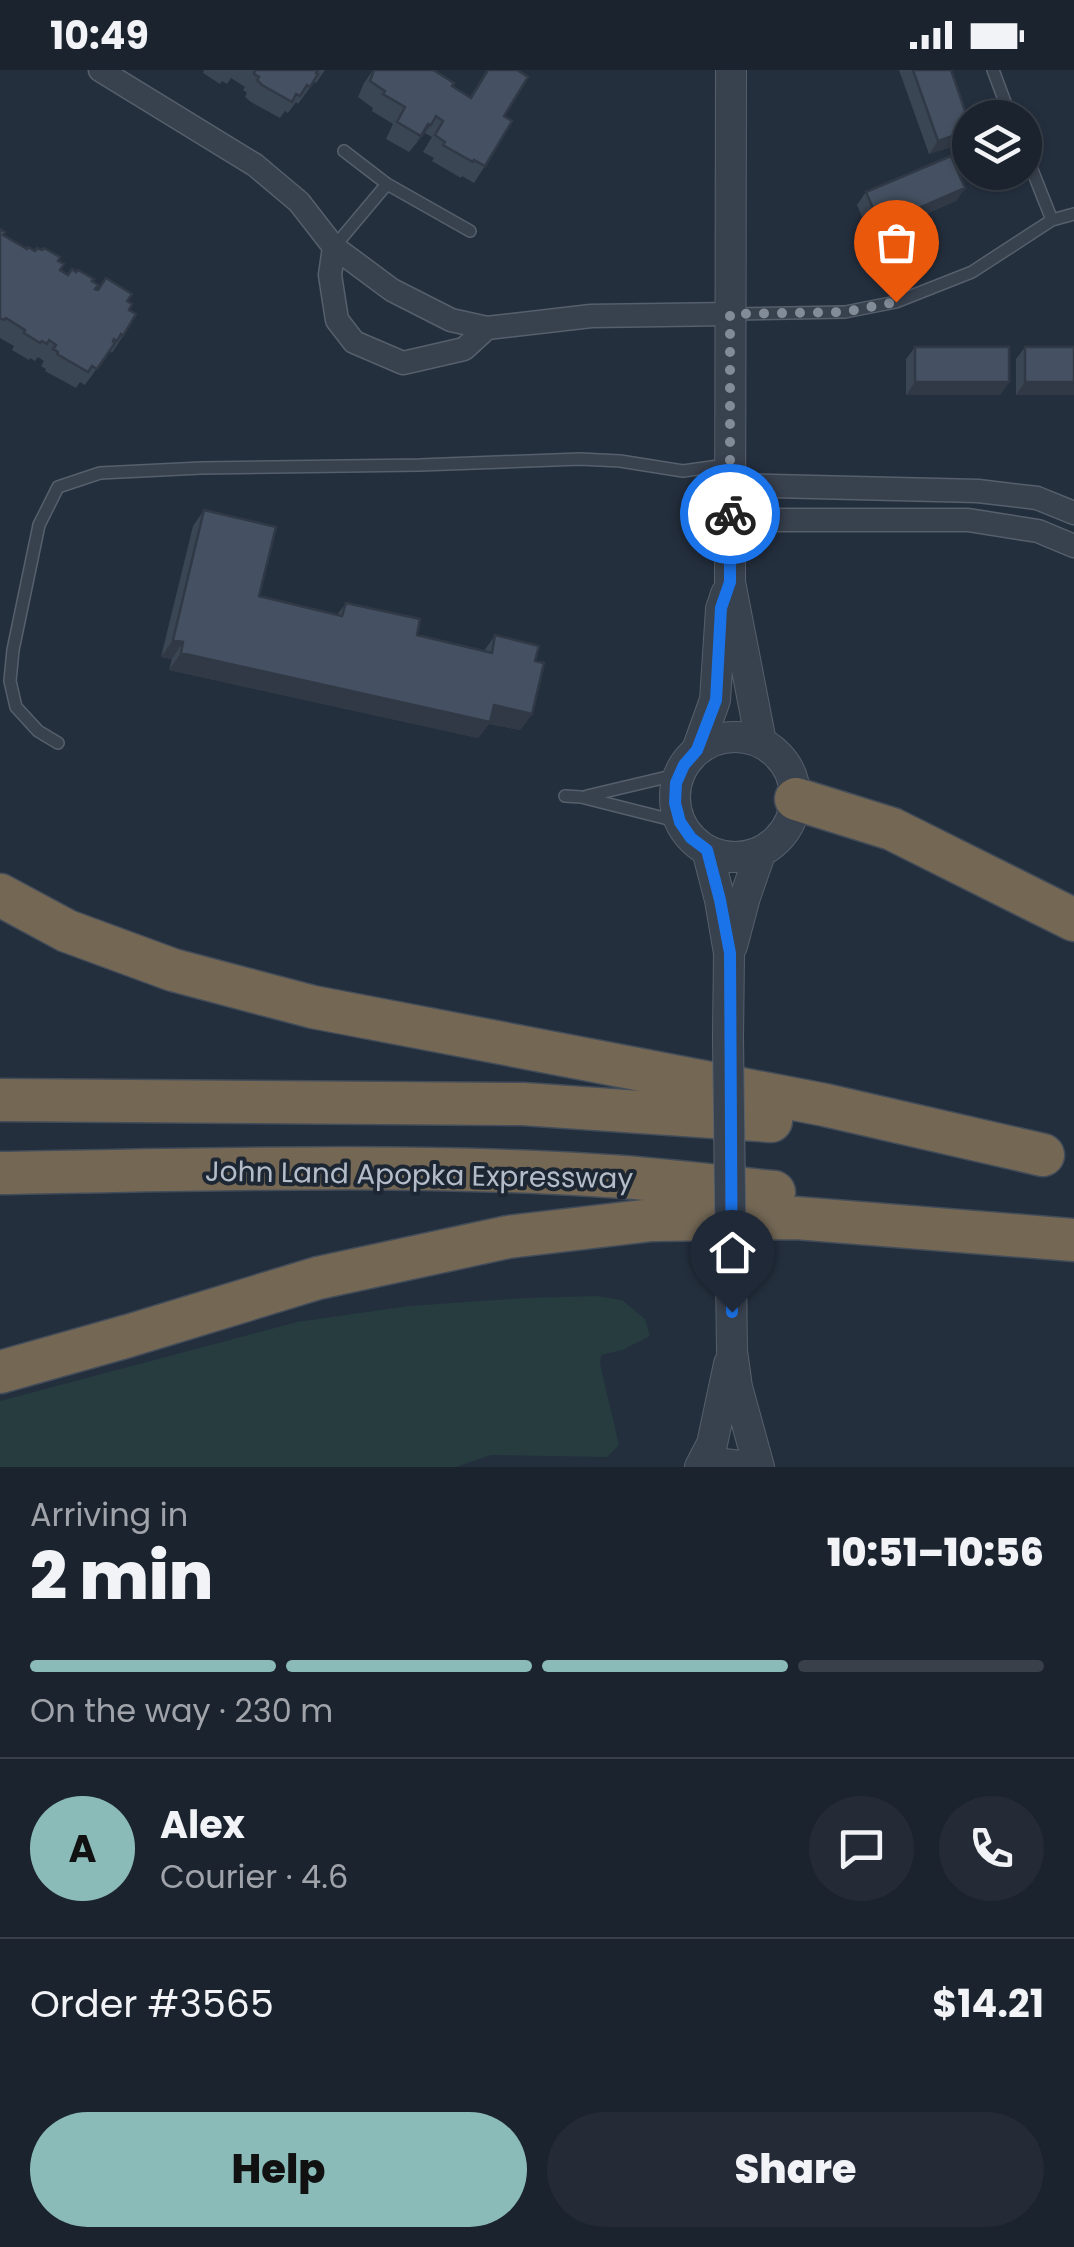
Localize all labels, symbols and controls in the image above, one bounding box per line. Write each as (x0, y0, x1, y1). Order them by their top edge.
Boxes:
text: 10:49 (50, 9, 149, 62)
map controls (952, 100, 1042, 190)
button: layers (952, 100, 1042, 190)
pin (854, 200, 939, 303)
icon: bag (869, 215, 924, 270)
courier (680, 464, 780, 564)
icon: bike (703, 487, 758, 542)
street label: John Land Apopka Expressway (205, 1152, 634, 1198)
pin (690, 1210, 775, 1313)
icon: home (705, 1225, 760, 1280)
text: Arriving in (30, 1492, 188, 1537)
text: 10:51–10:56 (827, 1526, 1044, 1579)
text: 2 min (30, 1531, 213, 1622)
text: On the way · 230 m (30, 1688, 333, 1733)
button: chat (809, 1796, 914, 1901)
button: phone (939, 1796, 1044, 1901)
text: Alex (160, 1798, 245, 1851)
text: A (68, 1822, 97, 1875)
text: Courier · 4.6 (160, 1854, 348, 1899)
text: Order #3565 (30, 1977, 274, 2030)
text: $14.21 (932, 1977, 1044, 2030)
button: Help (30, 2112, 527, 2227)
button: Share (547, 2112, 1044, 2227)

